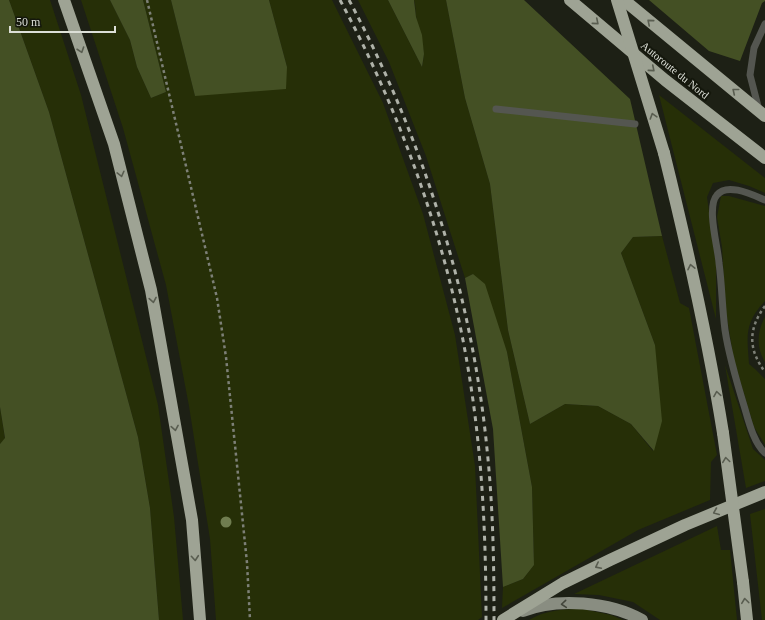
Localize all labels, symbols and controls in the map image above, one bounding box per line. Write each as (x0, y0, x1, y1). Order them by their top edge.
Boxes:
scale bar (10, 8, 115, 34)
text: 50 m (16, 15, 41, 29)
one-way arrow (592, 18, 599, 25)
one-way arrow (648, 20, 655, 27)
street label: Autoroute du Nord (639, 39, 712, 101)
one-way arrow (77, 46, 85, 53)
one-way arrow (648, 65, 655, 72)
one-way arrow (732, 89, 739, 96)
one-way arrow (649, 112, 658, 119)
one-way arrow (117, 170, 125, 177)
one-way arrow (687, 264, 695, 270)
one-way arrow (148, 297, 156, 303)
one-way arrow (713, 391, 722, 398)
one-way arrow (171, 425, 179, 431)
one-way arrow (722, 457, 731, 463)
one-way arrow (712, 507, 719, 515)
one-way arrow (191, 555, 200, 561)
one-way arrow (594, 561, 602, 569)
one-way arrow (741, 598, 750, 604)
one-way arrow (561, 599, 567, 608)

